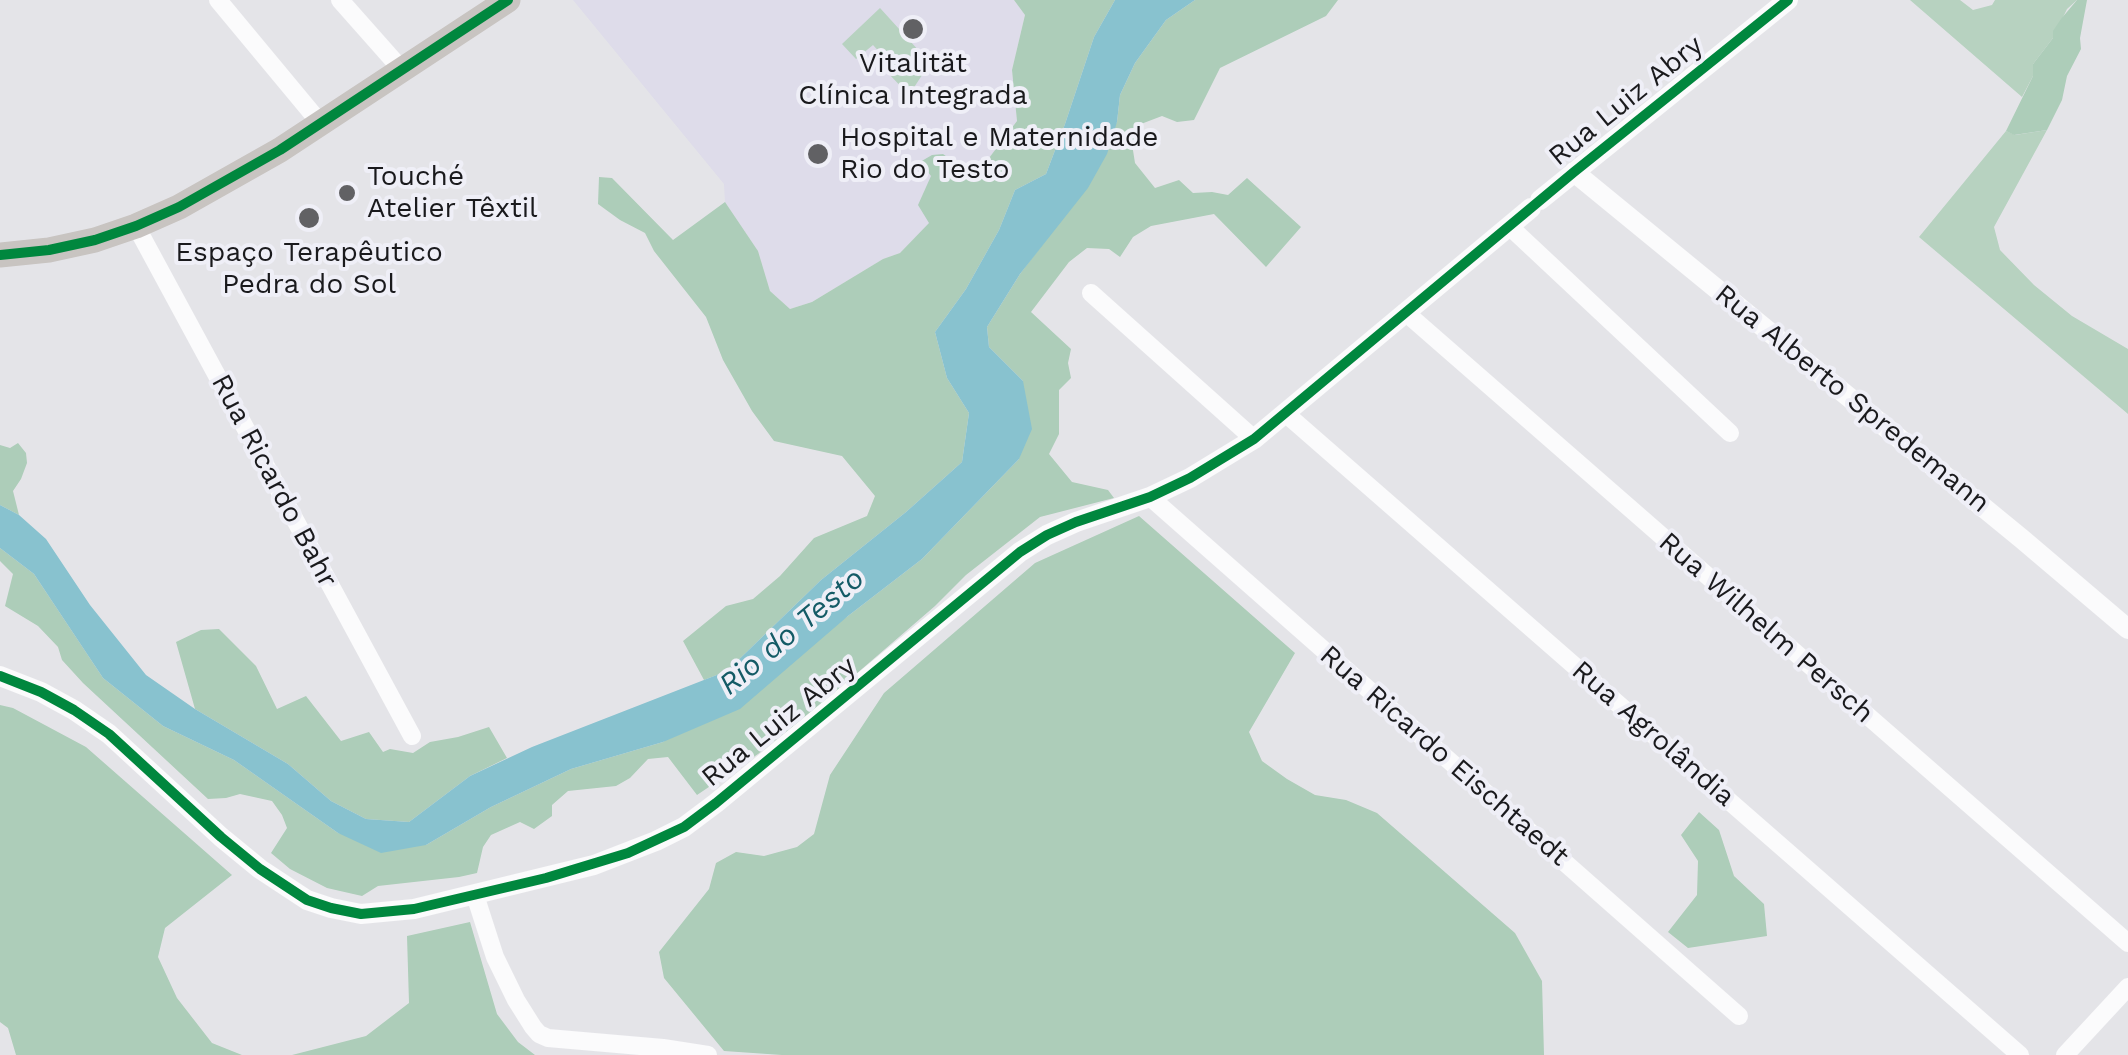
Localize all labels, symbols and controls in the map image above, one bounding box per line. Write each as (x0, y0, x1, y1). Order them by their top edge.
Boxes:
marker: Vitalität Clínica Integrada (900, 16, 926, 42)
street label: Rua Luiz Abry (1542, 29, 1710, 173)
place label: Vitalität Clínica Integrada (798, 47, 1028, 113)
place label: Hospital e Maternidade Rio do Testo (840, 121, 1159, 187)
marker: Hospital e Maternidade Rio do Testo (805, 141, 831, 167)
place label: Touché Atelier Têxtil (367, 160, 538, 226)
marker: Touché Atelier Têxtil (336, 182, 358, 204)
marker: Espaço Terapêutico Pedra do Sol (296, 205, 322, 231)
place label: Espaço Terapêutico Pedra do Sol (175, 236, 443, 302)
street label: Rua Alberto Spredemann (1708, 278, 1996, 520)
street label: Rua Ricardo Bahr (204, 369, 344, 593)
street label: Rua Wilhelm Persch (1652, 526, 1880, 730)
water label: Rio do Testo (712, 561, 872, 703)
street label: Rua Ricardo Eischtaedt (1313, 639, 1575, 873)
street label: Rua Luiz Abry (695, 650, 863, 794)
street label: Rua Agrolândia (1565, 654, 1741, 814)

